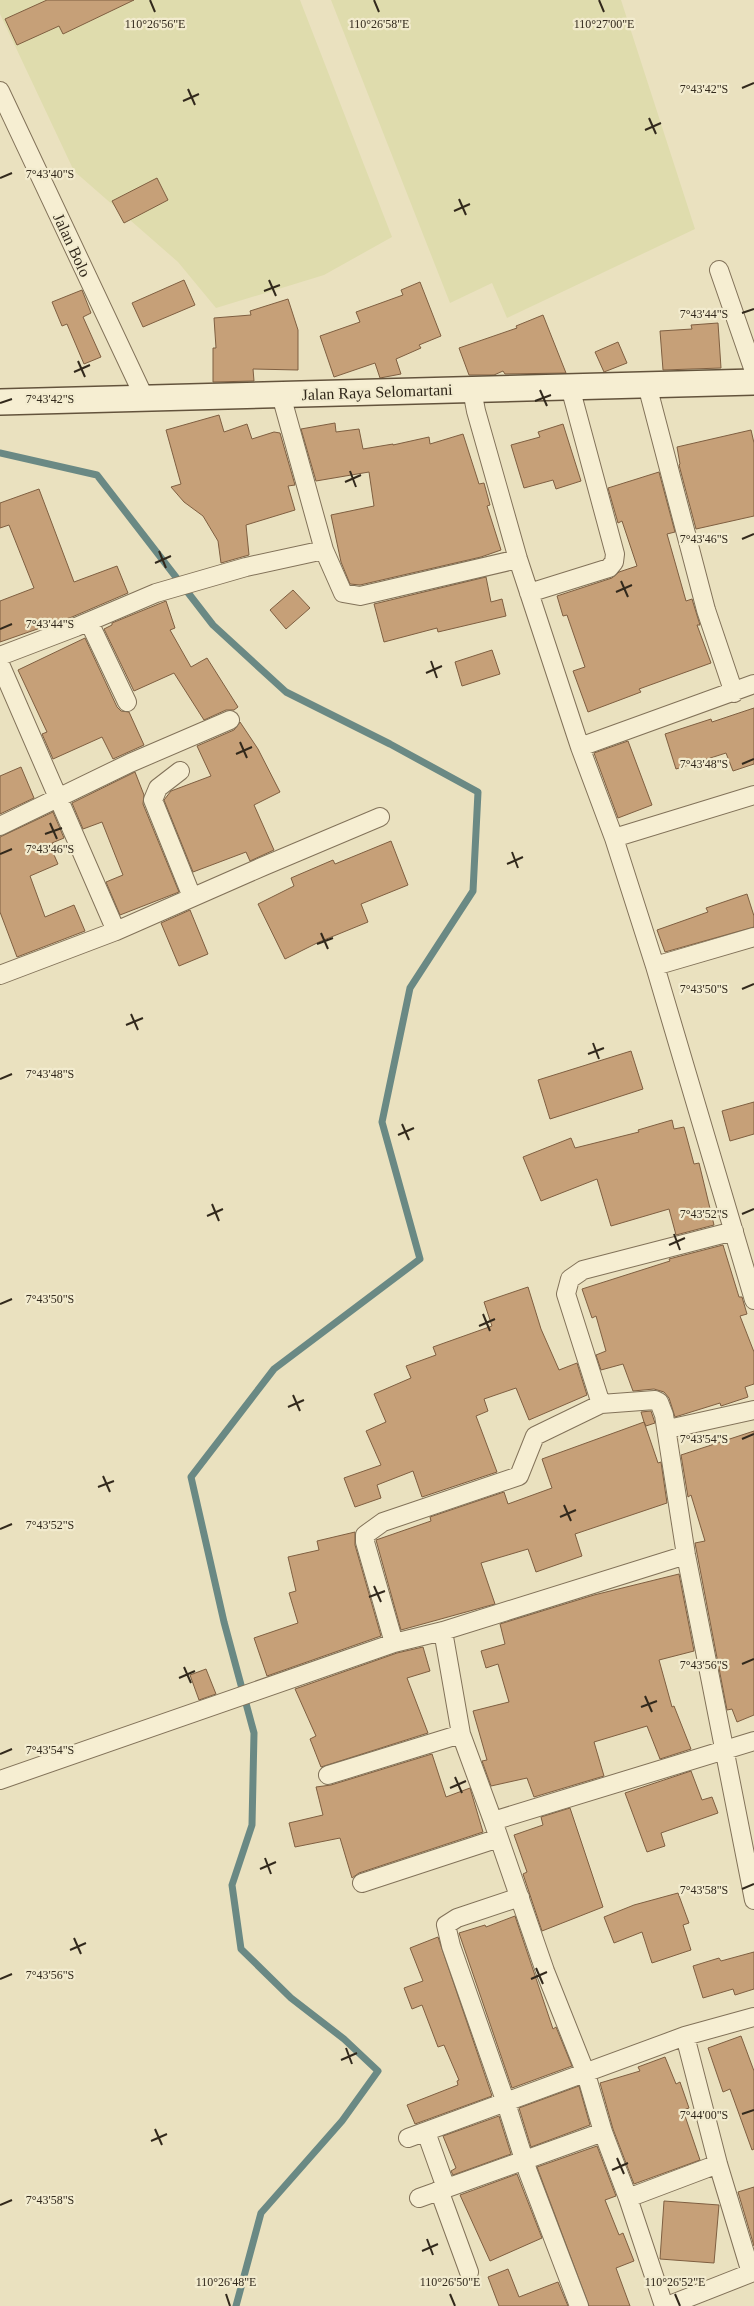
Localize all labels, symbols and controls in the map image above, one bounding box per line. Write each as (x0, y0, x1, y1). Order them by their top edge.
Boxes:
text: 110°26'56"E (125, 17, 185, 31)
text: 110°26'58"E (349, 17, 409, 31)
text: 110°27'00"E (574, 17, 634, 31)
text: 7°43'42"S (680, 82, 728, 96)
text: 7°43'40"S (26, 167, 74, 181)
street label: Jalan Bolo (50, 211, 94, 279)
text: 7°43'44"S (680, 307, 728, 321)
street label: Jalan Raya Selomartani (301, 381, 453, 404)
text: 7°43'42"S (26, 392, 74, 406)
text: 7°43'46"S (680, 532, 728, 546)
text: 7°43'44"S (26, 617, 74, 631)
text: 7°43'48"S (680, 757, 728, 771)
text: 7°43'46"S (26, 842, 74, 856)
text: 7°43'50"S (680, 982, 728, 996)
text: 7°43'48"S (26, 1067, 74, 1081)
text: 7°43'52"S (680, 1207, 728, 1221)
text: 7°43'50"S (26, 1292, 74, 1306)
text: 7°43'54"S (680, 1432, 728, 1446)
text: 7°43'52"S (26, 1518, 74, 1532)
text: 7°43'56"S (680, 1658, 728, 1672)
text: 7°43'54"S (26, 1743, 74, 1757)
text: 7°43'58"S (680, 1883, 728, 1897)
text: 7°43'56"S (26, 1968, 74, 1982)
text: 7°44'00"S (680, 2108, 728, 2122)
text: 7°43'58"S (26, 2193, 74, 2207)
text: 110°26'48"E (196, 2275, 256, 2289)
text: 110°26'50"E (420, 2275, 480, 2289)
text: 110°26'52"E (645, 2275, 705, 2289)

